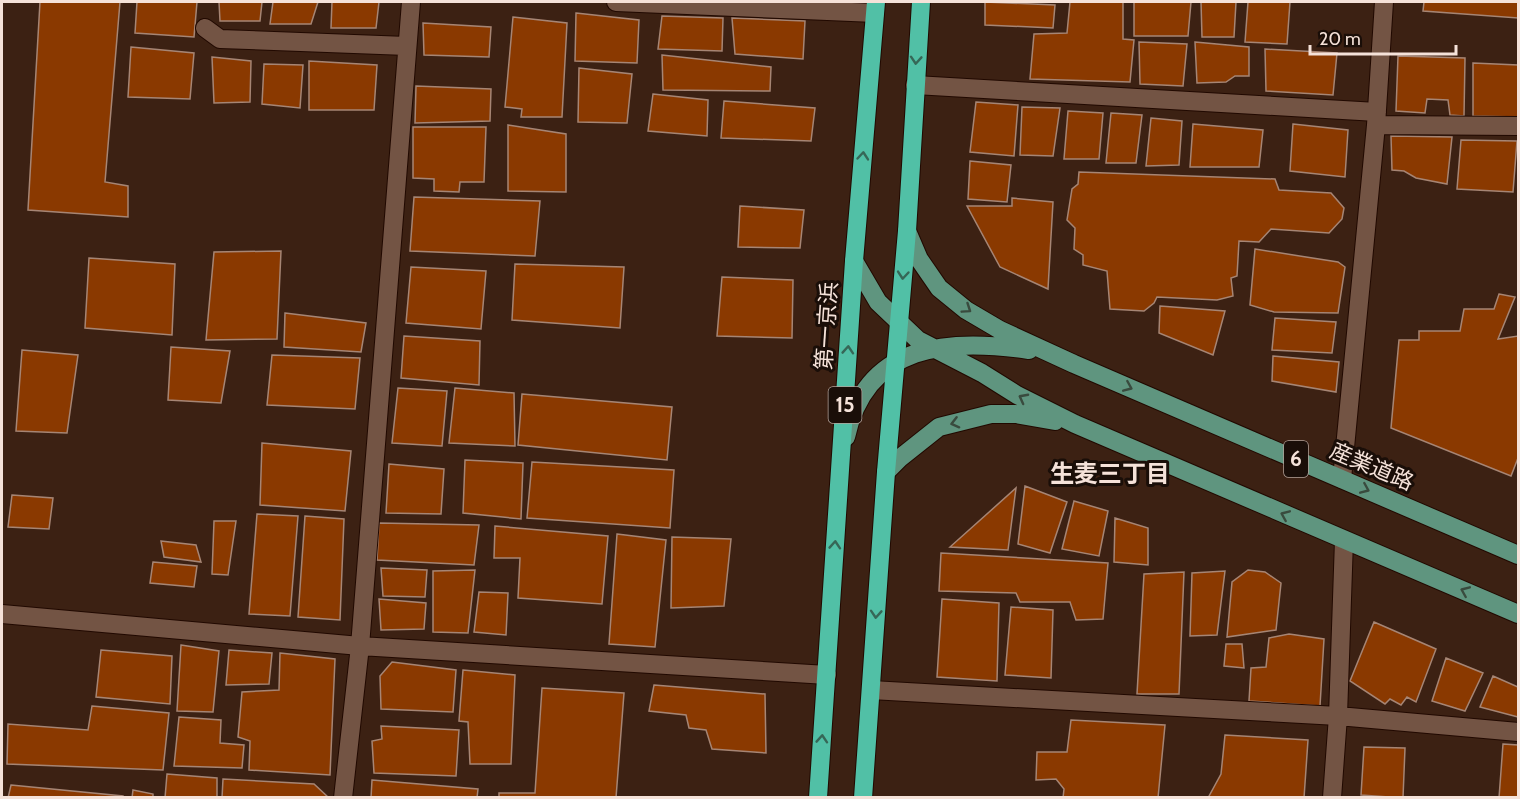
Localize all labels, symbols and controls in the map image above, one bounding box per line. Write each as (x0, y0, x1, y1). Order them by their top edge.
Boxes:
scale bar (1310, 18, 1456, 56)
text: 20 m (1319, 28, 1361, 50)
one-way arrow (910, 55, 923, 64)
one-way arrow (856, 151, 869, 160)
one-way arrow (897, 271, 910, 280)
street label: 第一京浜 (810, 281, 843, 371)
one-way arrow (960, 302, 971, 313)
one-way arrow (841, 346, 854, 355)
one-way arrow (1121, 380, 1132, 392)
road number: 15 (828, 387, 862, 423)
one-way arrow (1018, 394, 1029, 405)
one-way arrow (950, 416, 960, 429)
street label: 産業道路 (1326, 437, 1418, 496)
road number: 6 (1284, 441, 1308, 477)
district label: 生麦三丁目 (1050, 459, 1170, 488)
one-way arrow (1359, 482, 1370, 494)
one-way arrow (1281, 510, 1292, 522)
one-way arrow (829, 540, 842, 549)
one-way arrow (1460, 586, 1471, 598)
one-way arrow (870, 610, 883, 619)
one-way arrow (815, 735, 828, 744)

